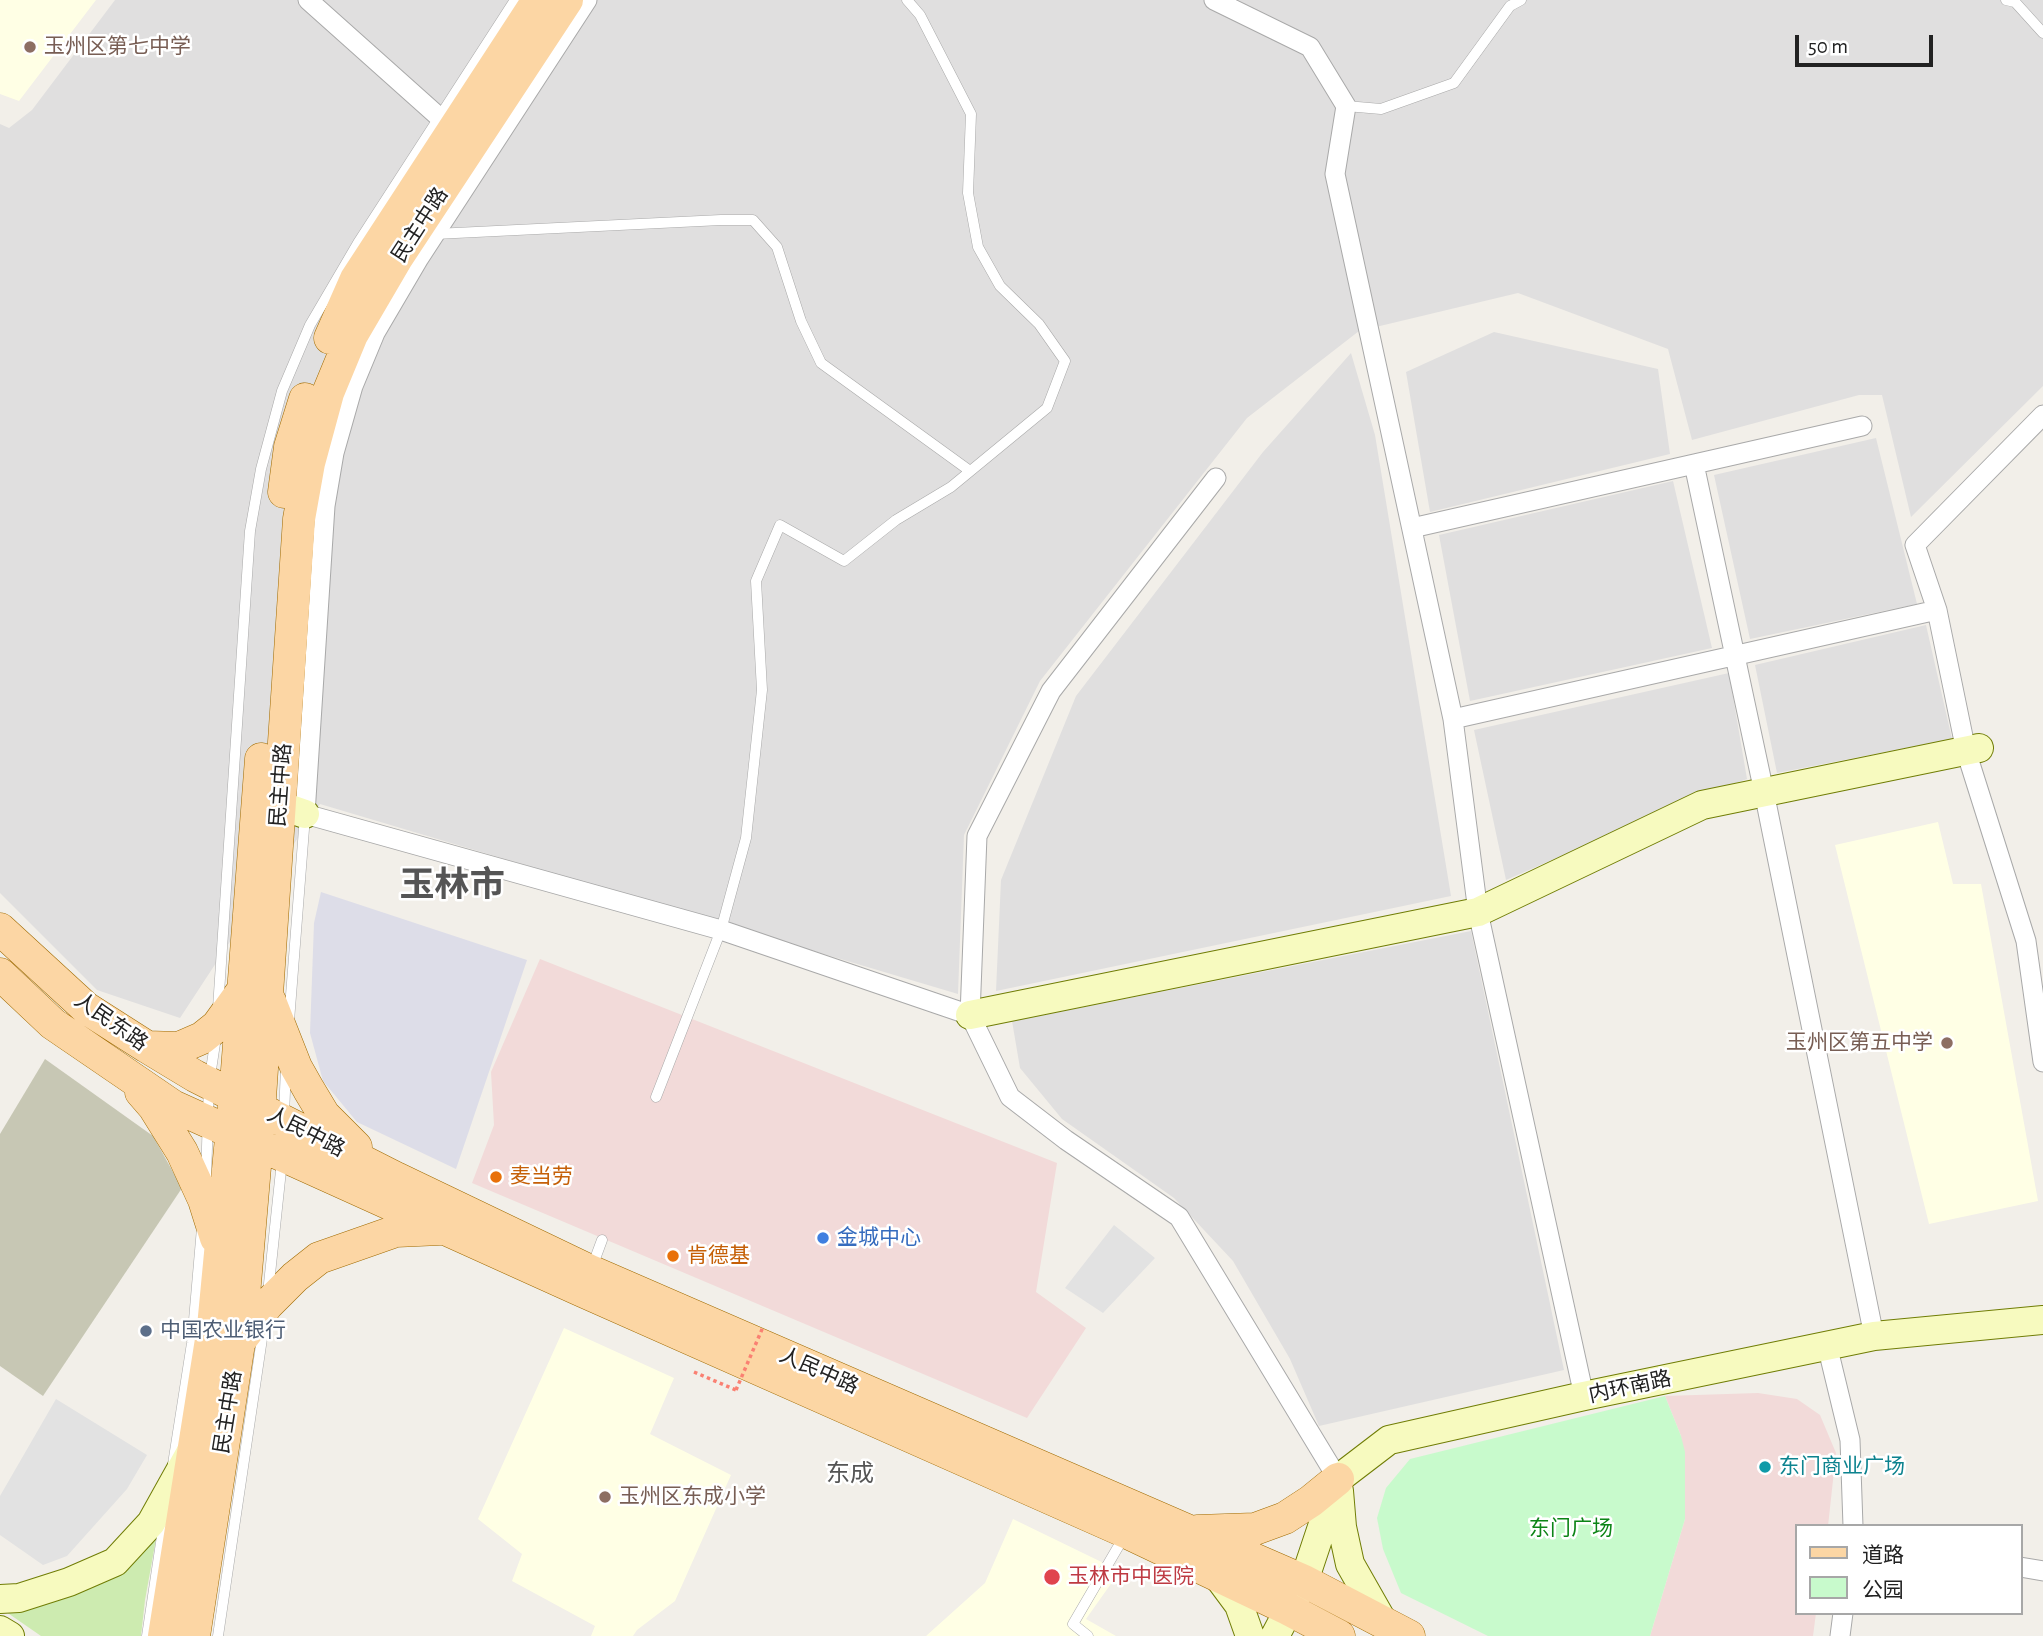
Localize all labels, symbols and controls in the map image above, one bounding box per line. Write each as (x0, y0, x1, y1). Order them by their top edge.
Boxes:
scale bar (1798, 21, 1936, 65)
place label: 玉州区第七中学 (44, 34, 191, 60)
text: 50 m (1808, 36, 1848, 57)
marker: 玉州区第七中学 (22, 39, 38, 55)
street label: 民主中路 (387, 183, 453, 267)
street label: 民主中路 (266, 742, 296, 828)
district label: 玉林市 (400, 864, 504, 906)
street label: 人民东路 (69, 988, 153, 1056)
place label: 玉州区第五中学 (1786, 1030, 1933, 1056)
marker: 玉州区第五中学 (1939, 1035, 1955, 1051)
street label: 人民中路 (263, 1102, 349, 1162)
place label: 麦当劳 (510, 1164, 573, 1190)
marker: 麦当劳 (488, 1169, 504, 1185)
place label: 金城中心 (837, 1225, 921, 1251)
marker: 金城中心 (815, 1230, 831, 1246)
place label: 肯德基 (687, 1243, 750, 1269)
marker: 肯德基 (665, 1248, 681, 1264)
place label: 中国农业银行 (160, 1318, 286, 1344)
marker: 中国农业银行 (138, 1323, 154, 1339)
street label: 人民中路 (776, 1342, 862, 1400)
street label: 内环南路 (1586, 1366, 1674, 1408)
street label: 民主中路 (209, 1369, 247, 1455)
place label: 东门商业广场 (1779, 1454, 1905, 1480)
marker: 东门商业广场 (1757, 1459, 1773, 1475)
district label: 东成 (826, 1460, 874, 1488)
place label: 玉州区东成小学 (619, 1484, 766, 1510)
marker: 玉州区东成小学 (597, 1489, 613, 1505)
park label: 东门广场 (1529, 1516, 1613, 1542)
legend (1794, 1524, 2022, 1615)
text: 道路 (1862, 1545, 1904, 1566)
place label: 玉林市中医院 (1068, 1564, 1194, 1590)
marker: 玉林市中医院 (1042, 1567, 1062, 1587)
text: 公园 (1862, 1580, 1904, 1601)

